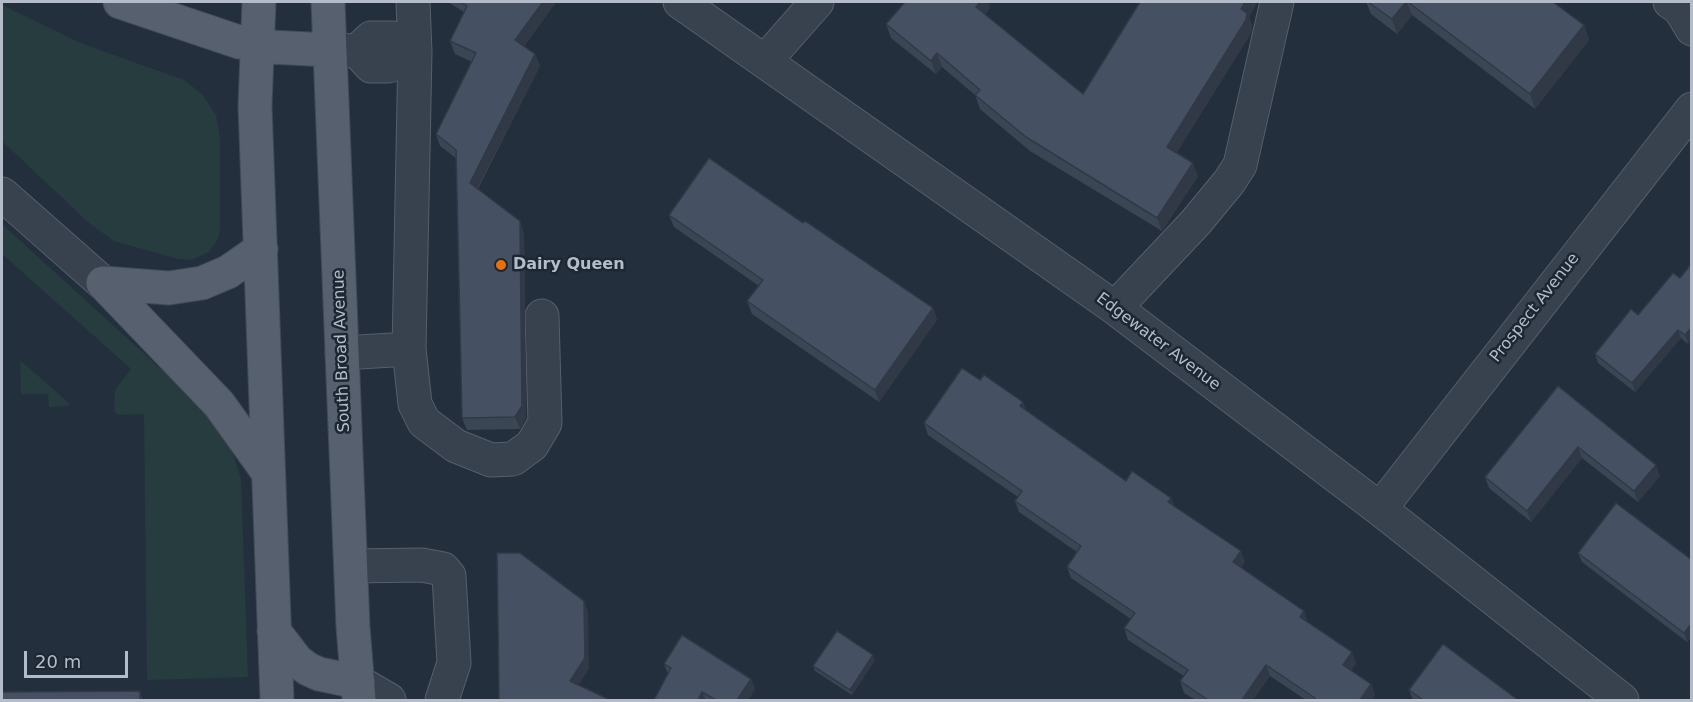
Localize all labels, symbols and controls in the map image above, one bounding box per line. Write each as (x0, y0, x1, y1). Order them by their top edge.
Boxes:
street label: Prospect Avenue (1486, 250, 1584, 366)
place label: Dairy Queen (513, 255, 625, 275)
marker: Dairy Queen (494, 258, 508, 272)
street label: South Broad Avenue (330, 269, 354, 433)
street label: Edgewater Avenue (1092, 289, 1224, 395)
scale bar (27, 639, 130, 677)
text: 20 m (35, 651, 81, 672)

